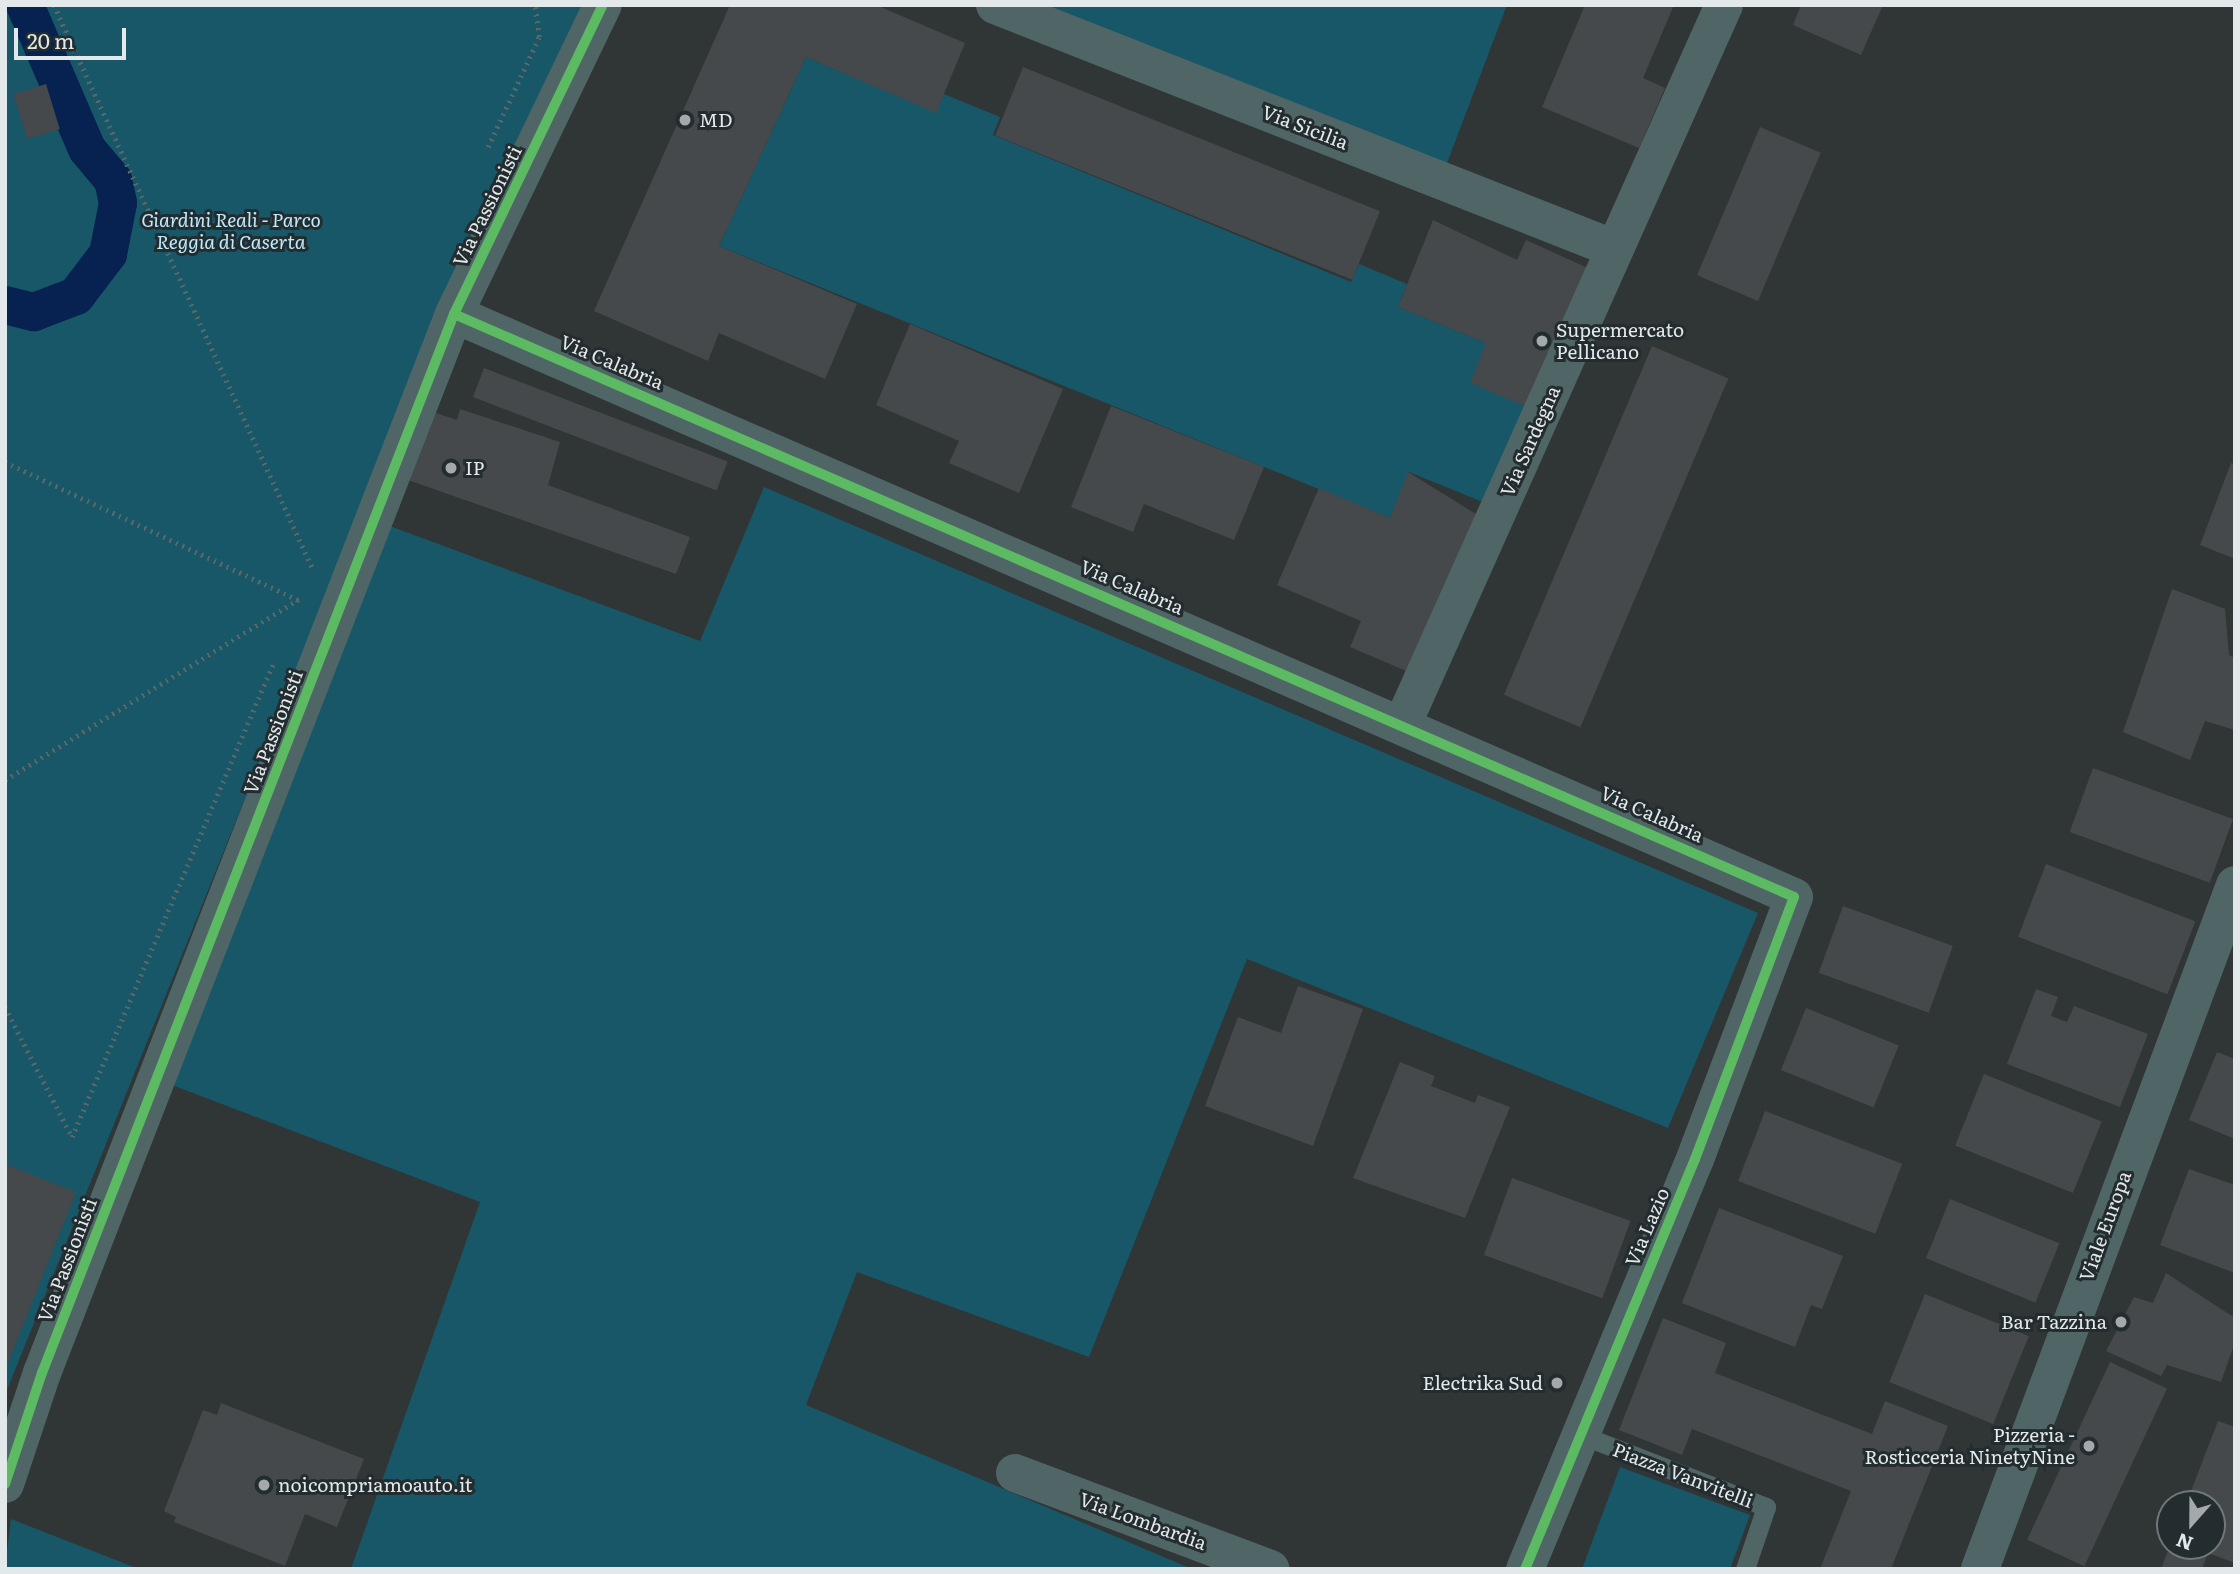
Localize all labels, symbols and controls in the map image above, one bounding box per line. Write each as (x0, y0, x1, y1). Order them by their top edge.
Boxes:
scale bar (18, 14, 130, 58)
text: 20 m (27, 24, 74, 55)
street label: Via Sicilia (1259, 100, 1351, 154)
place label: MD (699, 109, 733, 131)
marker: MD (677, 112, 693, 128)
street label: Via Passionisti (448, 142, 526, 270)
park label: Giardini Reali - Parco Reggia di Caserta (141, 209, 321, 253)
place label: Supermercato Pellicano (1556, 319, 1684, 363)
street label: Via Calabria (557, 330, 667, 394)
marker: Supermercato Pellicano (1534, 333, 1550, 349)
street label: Via Sardegna (1495, 382, 1565, 500)
place label: IP (465, 457, 484, 479)
marker: IP (443, 460, 459, 476)
street label: Via Calabria (1077, 555, 1187, 619)
street label: Via Passionisti (239, 667, 307, 797)
street label: Via Calabria (1597, 781, 1707, 847)
street label: Viale Europa (2074, 1168, 2136, 1284)
street label: Via Lazio (1620, 1184, 1674, 1270)
street label: Via Passionisti (33, 1195, 101, 1325)
place label: Bar Tazzina (2001, 1311, 2107, 1333)
marker: Bar Tazzina (2113, 1314, 2129, 1330)
place label: Electrika Sud (1422, 1372, 1543, 1394)
marker: Electrika Sud (1549, 1375, 1565, 1391)
place label: Pizzeria - Rosticceria NinetyNine (1865, 1424, 2075, 1468)
street label: Piazza Vanvitelli (1610, 1438, 1756, 1512)
marker: Pizzeria - Rosticceria NinetyNine (2081, 1438, 2097, 1454)
place label: noicompriamoauto.it (278, 1474, 472, 1496)
marker: noicompriamoauto.it (256, 1477, 272, 1493)
street label: Via Lombardia (1076, 1487, 1210, 1555)
north arrow (2156, 1490, 2226, 1560)
text: N (2172, 1527, 2197, 1559)

